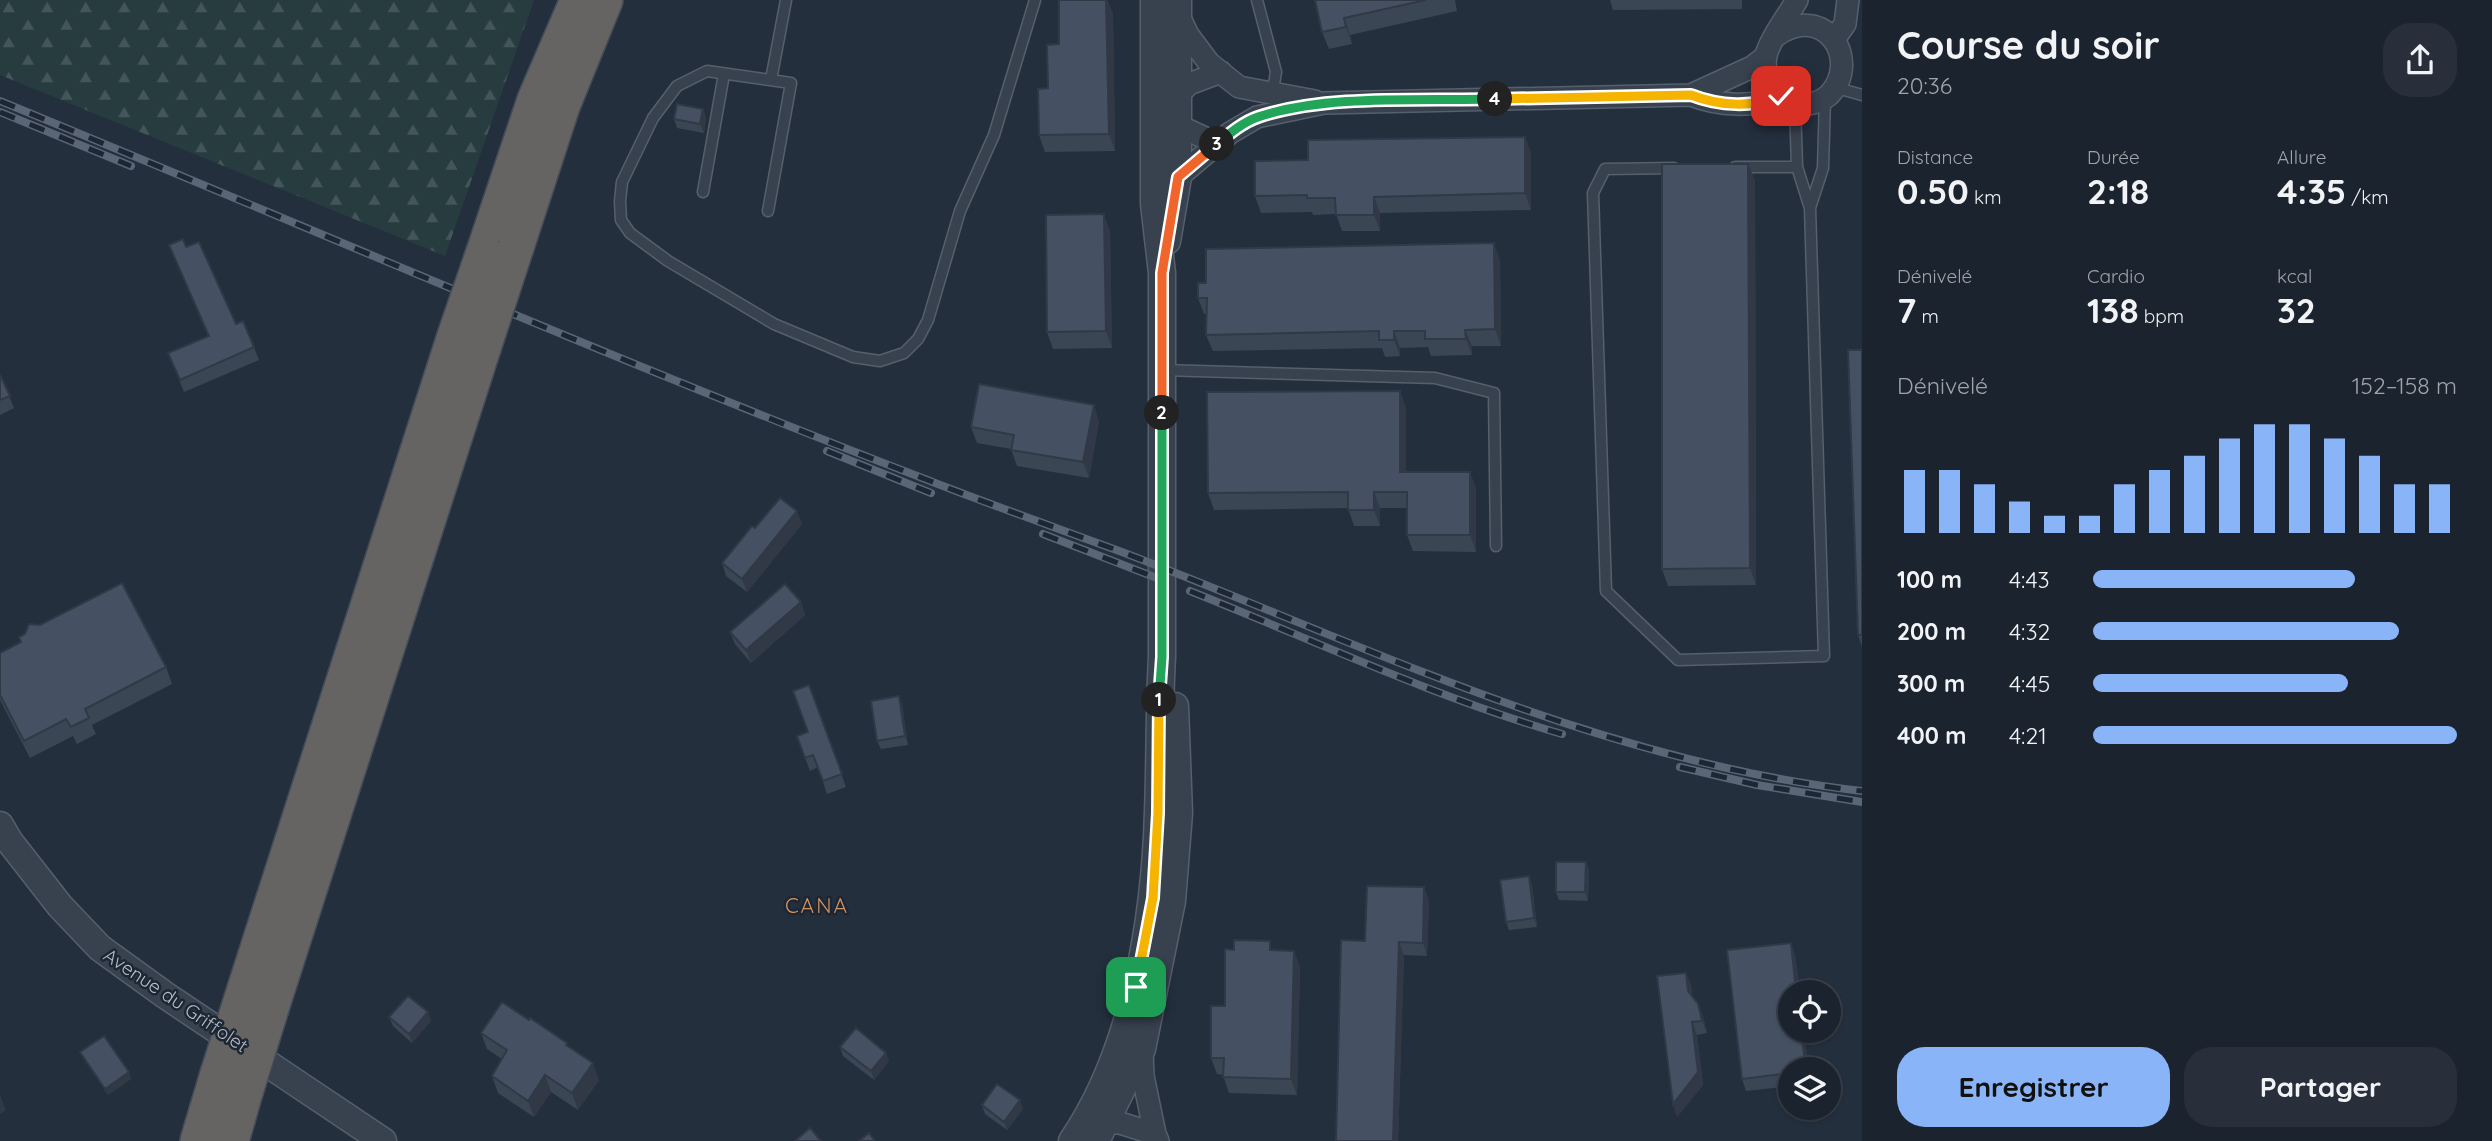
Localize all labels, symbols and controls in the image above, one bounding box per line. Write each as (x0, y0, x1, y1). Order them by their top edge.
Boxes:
text: Course du soir (1897, 21, 2160, 69)
button: share (2383, 23, 2457, 97)
pin (1751, 66, 1811, 126)
text: 20:36 (1897, 71, 1952, 100)
icon: check (1762, 77, 1800, 115)
pin: 4 (1478, 82, 1512, 116)
text: 4 (1489, 86, 1500, 110)
pin: 3 (1200, 127, 1234, 162)
text: 3 (1211, 131, 1222, 155)
text: Distance (1897, 145, 1973, 169)
text: Durée (2087, 145, 2140, 169)
text: Allure (2277, 145, 2326, 169)
text: 0.50 (1897, 169, 1969, 213)
text: 2:18 (2087, 169, 2149, 213)
text: 4:35 (2277, 169, 2346, 213)
text: km (1969, 185, 2002, 209)
text: /km (2346, 185, 2389, 209)
text: Dénivelé (1897, 264, 1972, 288)
text: Cardio (2087, 264, 2145, 288)
text: kcal (2277, 264, 2312, 288)
text: 7 (1897, 288, 1916, 332)
text: 138 (2087, 288, 2139, 332)
text: 32 (2277, 288, 2316, 332)
text: m (1916, 304, 1939, 328)
text: bpm (2139, 304, 2184, 328)
text: Dénivelé (1897, 371, 1988, 400)
text: 152–158 m (2352, 371, 2457, 400)
pin: 2 (1144, 396, 1180, 430)
text: 2 (1156, 400, 1167, 424)
text: 100 m (1897, 565, 1962, 594)
text: 4:43 (2009, 565, 2050, 594)
text: 200 m (1897, 617, 1966, 646)
text: 4:32 (2009, 617, 2050, 646)
text: 300 m (1897, 669, 1965, 698)
text: 4:45 (2009, 669, 2050, 698)
pin: 1 (1142, 682, 1176, 718)
text: 1 (1155, 687, 1162, 711)
text: 400 m (1897, 721, 1966, 750)
text: 4:21 (2009, 721, 2047, 750)
district label: CANA (785, 892, 849, 918)
street label: Avenue du Griffolet (99, 943, 253, 1057)
pin (1106, 957, 1166, 1017)
icon: arrive (1117, 968, 1155, 1006)
map controls (1778, 980, 1841, 1120)
button: locate (1778, 980, 1841, 1043)
button: Enregistrer (1897, 1047, 2170, 1127)
button: Partager (2184, 1047, 2457, 1127)
button: layers (1778, 1057, 1841, 1120)

